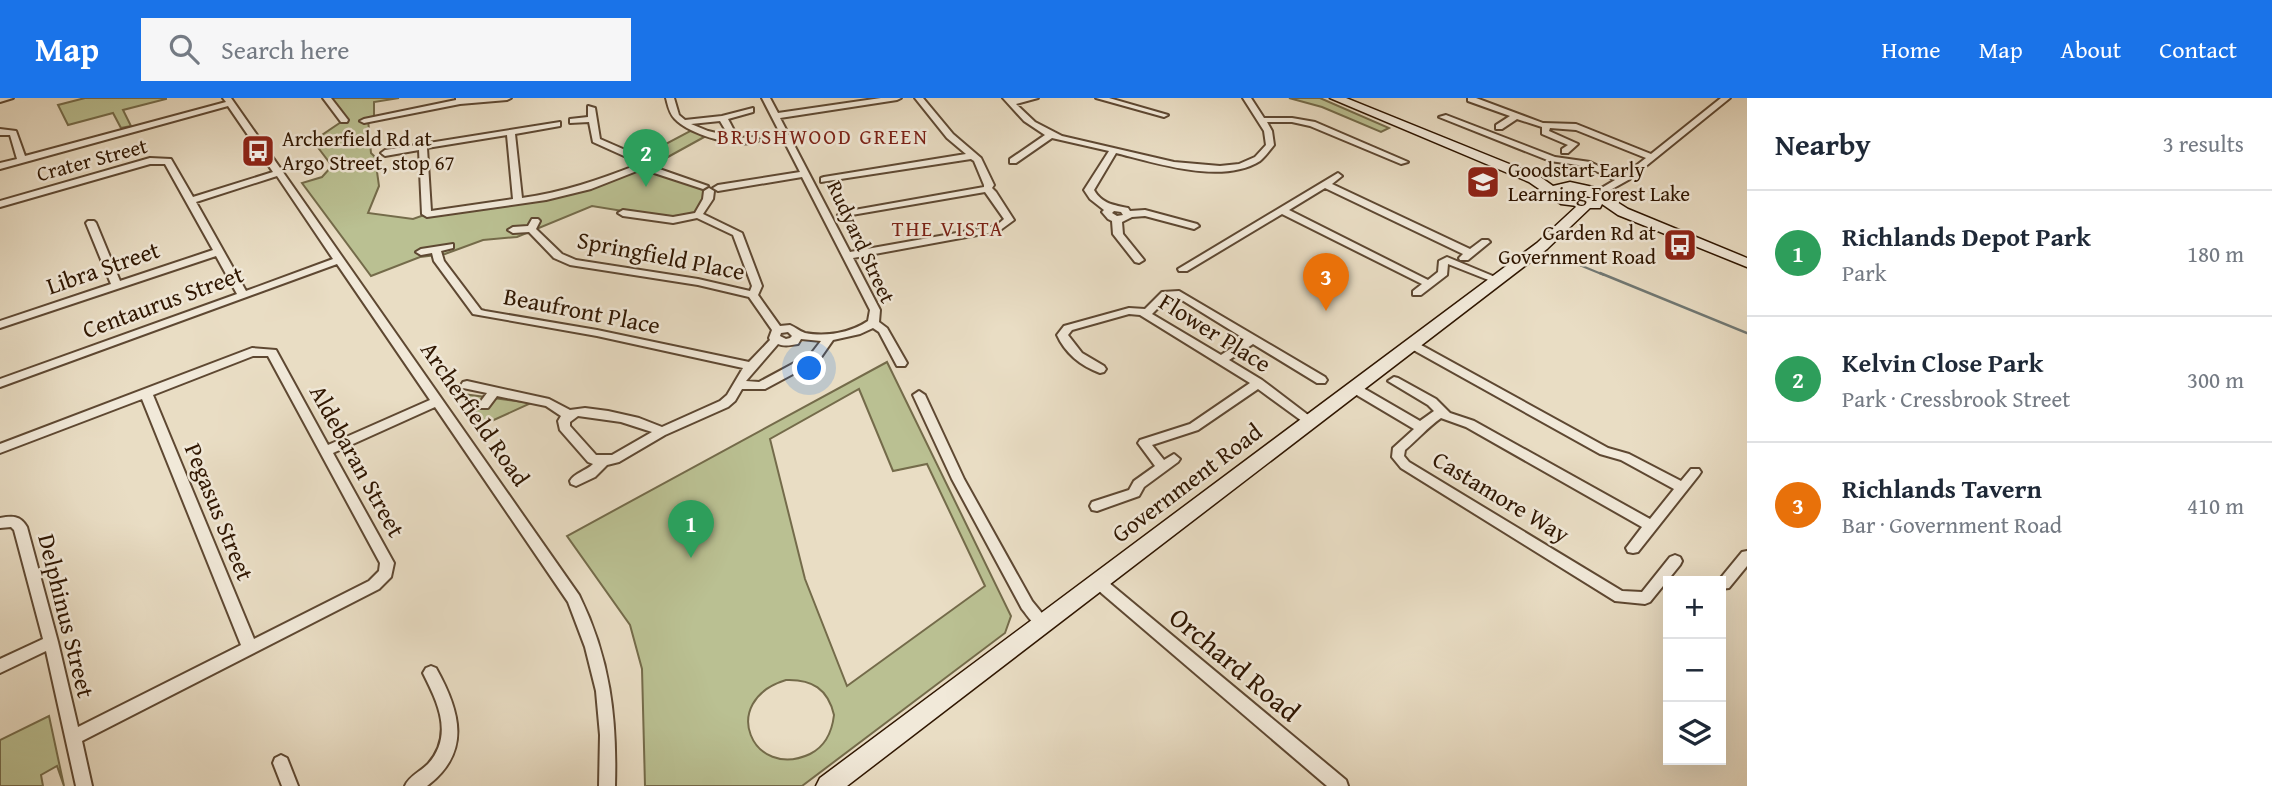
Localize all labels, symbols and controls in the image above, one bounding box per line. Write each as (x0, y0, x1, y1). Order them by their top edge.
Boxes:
search box (141, 18, 631, 81)
text: Map (35, 25, 99, 73)
icon: search (165, 30, 203, 68)
text: Search here (221, 30, 349, 69)
text: Home (1882, 32, 1941, 67)
text: Map (1979, 32, 2023, 67)
text: About (2061, 32, 2121, 67)
text: Contact (2159, 32, 2237, 67)
district label: BRUSHWOOD GREEN (717, 121, 929, 152)
text: Nearby (1775, 122, 1871, 166)
place label: Archerfield Rd at Argo Street, stop 67 (282, 123, 455, 178)
text: 3 results (2163, 127, 2244, 160)
pin: 2 (623, 129, 669, 187)
street label: Crater Street (33, 130, 151, 189)
bus stop icon: Archerfield Rd at Argo Street, stop 67 (239, 132, 277, 170)
place label: Goodstart Early Learning Forest Lake (1508, 154, 1690, 209)
school or university icon: Goodstart Early Learning Forest Lake (1464, 163, 1502, 201)
street label: Rudyard Street (819, 175, 904, 309)
district label: THE VISTA (892, 213, 1004, 244)
place label: Garden Rd at Government Road (1498, 217, 1657, 272)
text: Richlands Depot Park (1842, 217, 2091, 256)
street label: Springfield Place (574, 222, 748, 289)
bus stop icon: Garden Rd at Government Road (1661, 226, 1699, 264)
street label: Libra Street (41, 232, 165, 303)
text: 1 (1792, 237, 1804, 270)
text: 180 m (2187, 237, 2244, 270)
pin: 3 (1303, 253, 1349, 311)
street label: Centaurus Street (77, 256, 249, 347)
text: Park (1842, 256, 1886, 289)
street label: Beaufront Place (501, 278, 663, 343)
street label: Flower Place (1152, 284, 1278, 381)
street label: Archerfield Road (412, 334, 539, 493)
text: Kelvin Close Park (1842, 343, 2043, 382)
your location (792, 351, 826, 385)
text: 2 (1792, 363, 1804, 396)
text: 300 m (2187, 363, 2244, 396)
street label: Aldebaran Street (301, 378, 414, 544)
text: Park · Cressbrook Street (1842, 382, 2070, 415)
street label: Government Road (1104, 414, 1269, 551)
street label: Pegasus Street (176, 438, 263, 586)
street label: Castamore Way (1426, 442, 1576, 551)
text: Richlands Tavern (1842, 469, 2042, 508)
text: 3 (1792, 489, 1804, 522)
text: 410 m (2187, 489, 2244, 522)
pin: 1 (668, 500, 714, 558)
text: Bar · Government Road (1842, 508, 2062, 541)
street label: Delphinus Street (29, 530, 104, 702)
map controls (1663, 576, 1726, 765)
button: + (1663, 576, 1726, 639)
street label: Orchard Road (1161, 596, 1310, 731)
button: − (1663, 639, 1726, 702)
button: layers (1663, 702, 1726, 765)

